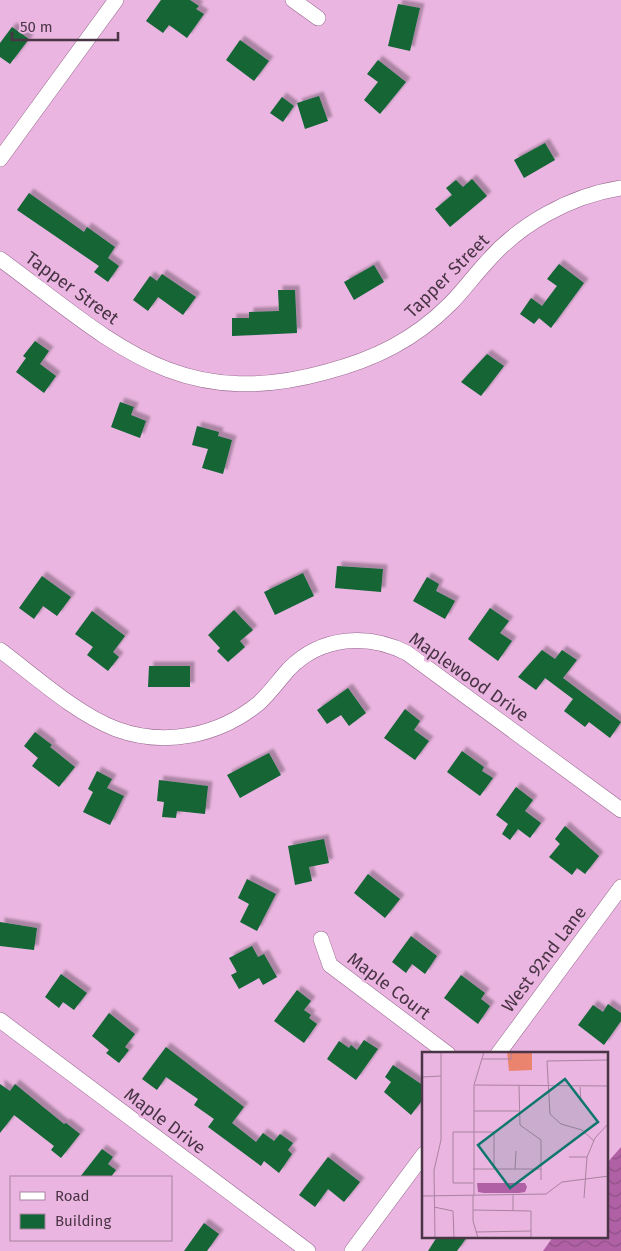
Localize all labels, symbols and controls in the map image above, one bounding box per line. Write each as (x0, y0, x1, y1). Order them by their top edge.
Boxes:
scale bar (12, 10, 119, 42)
text: 50 m (20, 18, 53, 36)
street label: Tapper Street (400, 229, 494, 323)
street label: Tapper Street (21, 247, 123, 330)
street label: Maplewood Drive (405, 628, 533, 726)
street label: West 92nd Lane (497, 902, 591, 1016)
street label: Maple Court (343, 948, 435, 1025)
inset map (422, 1052, 608, 1238)
street label: Maple Drive (120, 1083, 210, 1159)
legend (10, 1176, 172, 1241)
text: Road (55, 1187, 90, 1205)
text: Building (55, 1212, 111, 1230)

